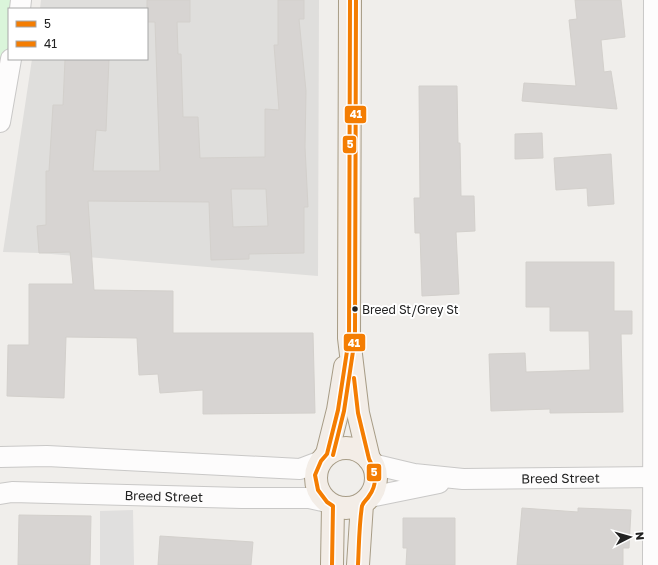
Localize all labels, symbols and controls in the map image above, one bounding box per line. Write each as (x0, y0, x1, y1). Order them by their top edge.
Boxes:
legend (8, 8, 148, 60)
text: 5 (44, 16, 51, 31)
text: 41 (44, 36, 57, 51)
line badge: 41 (344, 105, 367, 124)
text: 41 (350, 107, 363, 120)
line badge: 5 (342, 135, 357, 154)
text: 5 (347, 137, 354, 150)
place label: Breed St/Grey St (362, 302, 459, 317)
marker: Breed St/Grey St (350, 304, 360, 314)
line badge: 41 (343, 333, 366, 352)
text: 41 (348, 336, 361, 349)
line badge: 5 (366, 463, 382, 482)
text: 5 (371, 465, 378, 478)
street label: Breed Street (521, 470, 600, 486)
street label: Breed Street (124, 487, 203, 505)
north arrow (610, 517, 650, 557)
text: N (634, 531, 647, 541)

